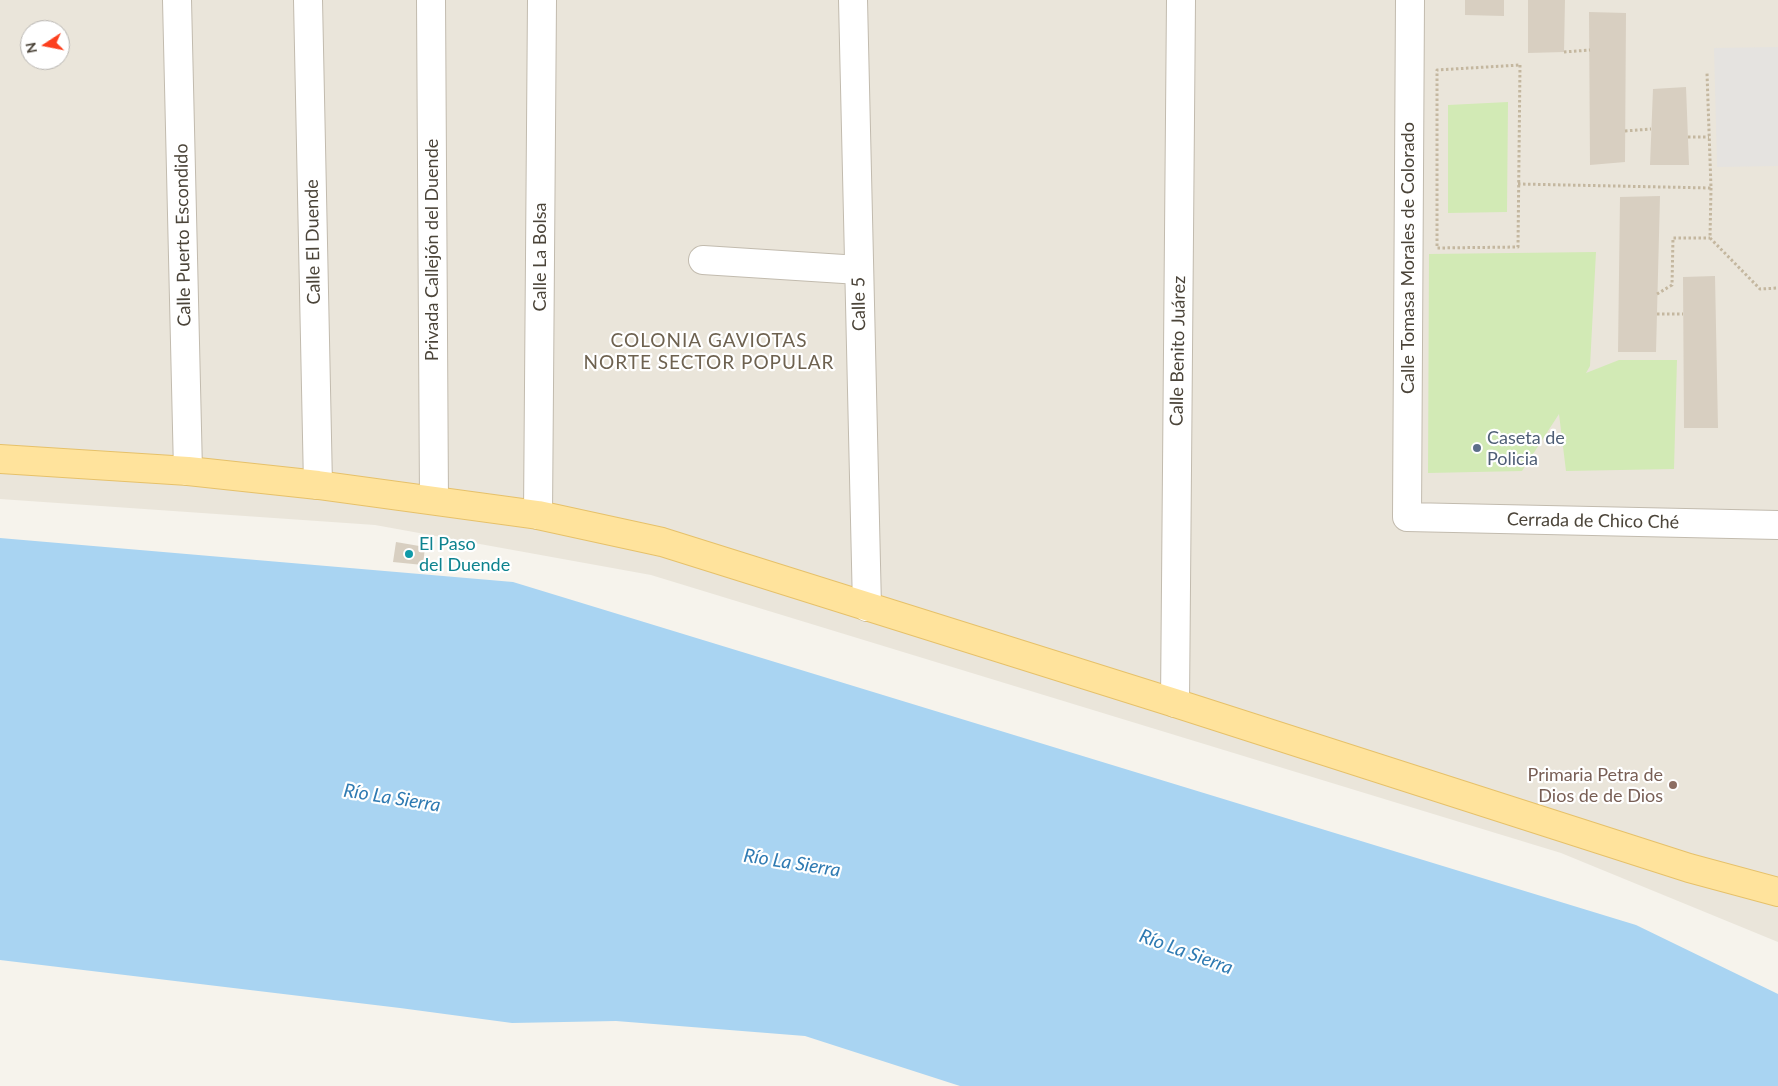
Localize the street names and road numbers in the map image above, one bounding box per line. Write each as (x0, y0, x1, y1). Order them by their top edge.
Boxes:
street label: Calle Tomasa Morales de Colorado (1397, 122, 1419, 394)
street label: Privada Callejón del Duende (421, 139, 443, 361)
street label: Calle Puerto Escondido (171, 143, 195, 327)
street label: Calle El Duende (301, 179, 325, 305)
street label: Calle La Bolsa (529, 202, 551, 312)
street label: Calle Benito Juárez (1166, 276, 1190, 426)
street label: Calle 5 (848, 277, 870, 331)
street label: Cerrada de Chico Ché (1507, 509, 1679, 533)

